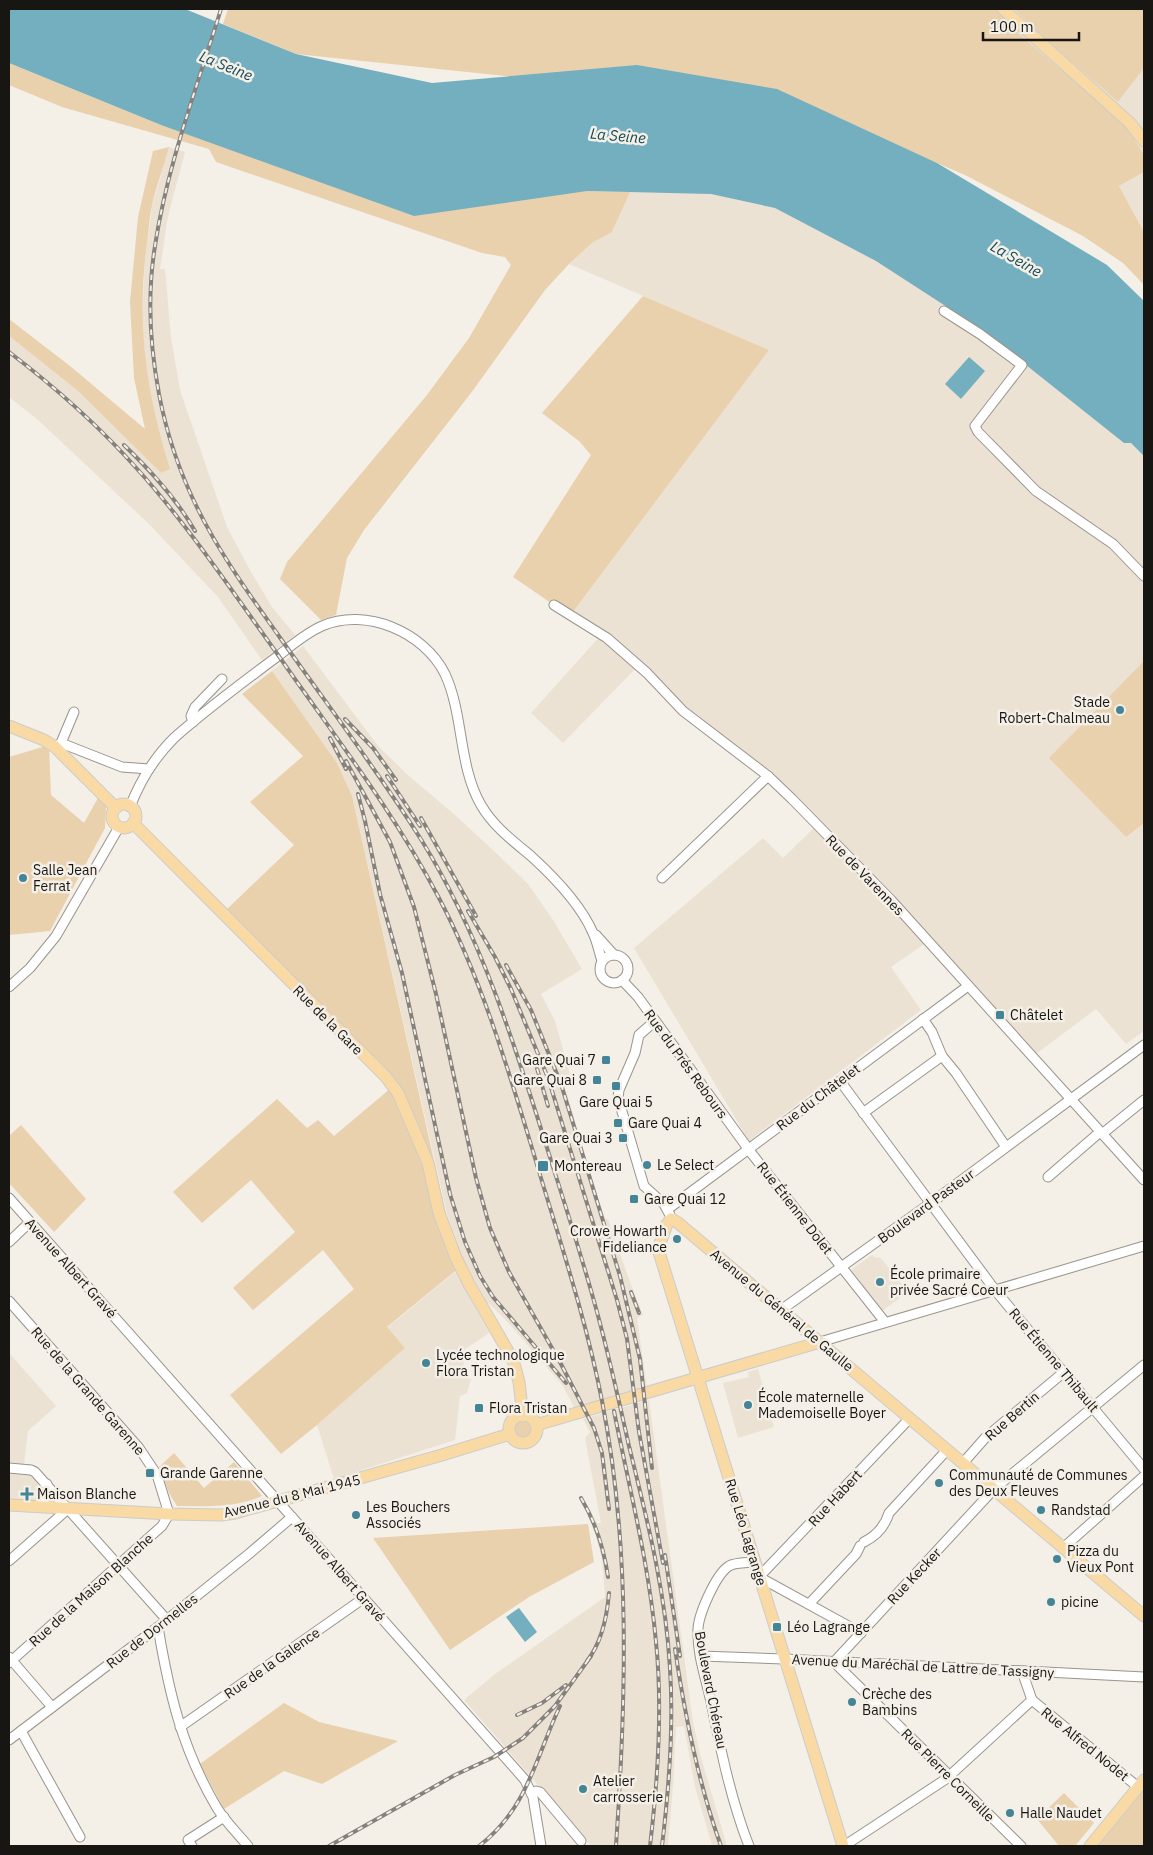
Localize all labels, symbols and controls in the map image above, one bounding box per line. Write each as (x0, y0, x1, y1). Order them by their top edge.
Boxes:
scale bar (983, 10, 1079, 42)
text: 100 m (990, 17, 1034, 36)
water label: La Seine (197, 46, 256, 85)
water label: La Seine (589, 124, 647, 147)
water label: La Seine (987, 236, 1045, 281)
place label: Stade Robert-Chalmeau (999, 693, 1110, 727)
marker: Stade Robert-Chalmeau (1114, 704, 1126, 716)
street label: Rue de Varennes (822, 831, 908, 919)
place label: Salle Jean Ferrat (33, 861, 97, 895)
marker: Salle Jean Ferrat (17, 872, 29, 884)
street label: Rue de la Gare (289, 981, 367, 1059)
street label: Rue du Prés Rebours (640, 1006, 732, 1122)
place label: Châtelet (1010, 1006, 1063, 1024)
marker: Châtelet (994, 1009, 1006, 1021)
place label: Gare Quai 7 (522, 1051, 596, 1069)
marker: Gare Quai 7 (600, 1054, 612, 1066)
street label: Rue du Châtelet (773, 1060, 864, 1134)
place label: Gare Quai 8 (513, 1071, 587, 1089)
marker: Gare Quai 8 (591, 1074, 603, 1086)
marker: Gare Quai 5 (610, 1080, 622, 1092)
place label: Gare Quai 5 (579, 1093, 653, 1111)
place label: Gare Quai 4 (628, 1114, 702, 1132)
marker: Gare Quai 4 (612, 1117, 624, 1129)
place label: Gare Quai 3 (539, 1129, 613, 1147)
marker: Gare Quai 3 (617, 1132, 629, 1144)
place label: Le Select (657, 1156, 714, 1174)
place label: Montereau (554, 1157, 622, 1175)
street label: Rue Étienne Dolet (753, 1157, 838, 1258)
marker: Montereau (536, 1159, 550, 1173)
marker: Le Select (641, 1159, 653, 1171)
street label: Boulevard Pasteur (874, 1165, 978, 1247)
place label: Gare Quai 12 (644, 1190, 726, 1208)
marker: Gare Quai 12 (628, 1193, 640, 1205)
street label: Avenue Albert Gravé (21, 1214, 121, 1322)
place label: Crowe Howarth Fideliance (570, 1222, 667, 1256)
marker: Crowe Howarth Fideliance (671, 1233, 683, 1245)
street label: Avenue du Général de Gaulle (707, 1245, 858, 1375)
place label: École primaire privée Sacré Coeur (890, 1264, 1008, 1299)
marker: École primaire privée Sacré Coeur (874, 1276, 886, 1288)
street label: Rue Étienne Thibault (1005, 1304, 1104, 1416)
street label: Rue de la Grande Garenne (27, 1323, 149, 1459)
place label: Lycée technologique Flora Tristan (436, 1346, 565, 1380)
marker: Lycée technologique Flora Tristan (420, 1357, 432, 1369)
place label: École maternelle Mademoiselle Boyer (758, 1387, 886, 1422)
street label: Rue Bertin (981, 1387, 1043, 1445)
place label: Flora Tristan (489, 1399, 567, 1417)
marker: École maternelle Mademoiselle Boyer (742, 1399, 754, 1411)
marker: Flora Tristan (473, 1402, 485, 1414)
place label: Grande Garenne (160, 1464, 263, 1482)
street label: Rue Habert (804, 1466, 866, 1530)
place label: Communauté de Communes des Deux Fleuves (949, 1466, 1128, 1500)
marker: Grande Garenne (144, 1467, 156, 1479)
street label: Avenue du 8 Mai 1945 (222, 1470, 362, 1522)
street label: Rue Léo Lagrange (721, 1476, 771, 1588)
marker: Communauté de Communes des Deux Fleuves (933, 1477, 945, 1489)
place label: Maison Blanche (37, 1485, 137, 1503)
marker: Maison Blanche (21, 1488, 33, 1500)
place label: Les Bouchers Associés (366, 1498, 450, 1532)
place label: Randstad (1051, 1501, 1111, 1519)
marker: Randstad (1035, 1504, 1047, 1516)
marker: Les Bouchers Associés (350, 1509, 362, 1521)
street label: Avenue Albert Gravé (291, 1517, 389, 1626)
street label: Rue de la Maison Blanche (25, 1529, 157, 1651)
place label: Pizza du Vieux Pont (1067, 1542, 1134, 1576)
street label: Rue Kecker (883, 1544, 945, 1608)
marker: Pizza du Vieux Pont (1051, 1553, 1063, 1565)
street label: Rue de Dormelles (103, 1590, 202, 1672)
place label: picine (1061, 1593, 1099, 1611)
marker: picine (1045, 1596, 1057, 1608)
place label: Léo Lagrange (787, 1618, 870, 1636)
marker: Léo Lagrange (771, 1621, 783, 1633)
street label: Rue de la Galence (221, 1623, 324, 1703)
street label: Boulevard Chéreau (691, 1630, 731, 1750)
street label: Avenue du Maréchal de Lattre de Tassigny (791, 1650, 1055, 1682)
place label: Crèche des Bambins (862, 1685, 932, 1719)
marker: Crèche des Bambins (846, 1696, 858, 1708)
street label: Rue Alfred Nodet (1037, 1703, 1133, 1785)
street label: Rue Pierre Corneille (898, 1725, 999, 1826)
place label: Atelier carrosserie (593, 1772, 663, 1806)
marker: Atelier carrosserie (577, 1783, 589, 1795)
place label: Halle Naudet (1020, 1804, 1102, 1822)
marker: Halle Naudet (1004, 1807, 1016, 1819)

